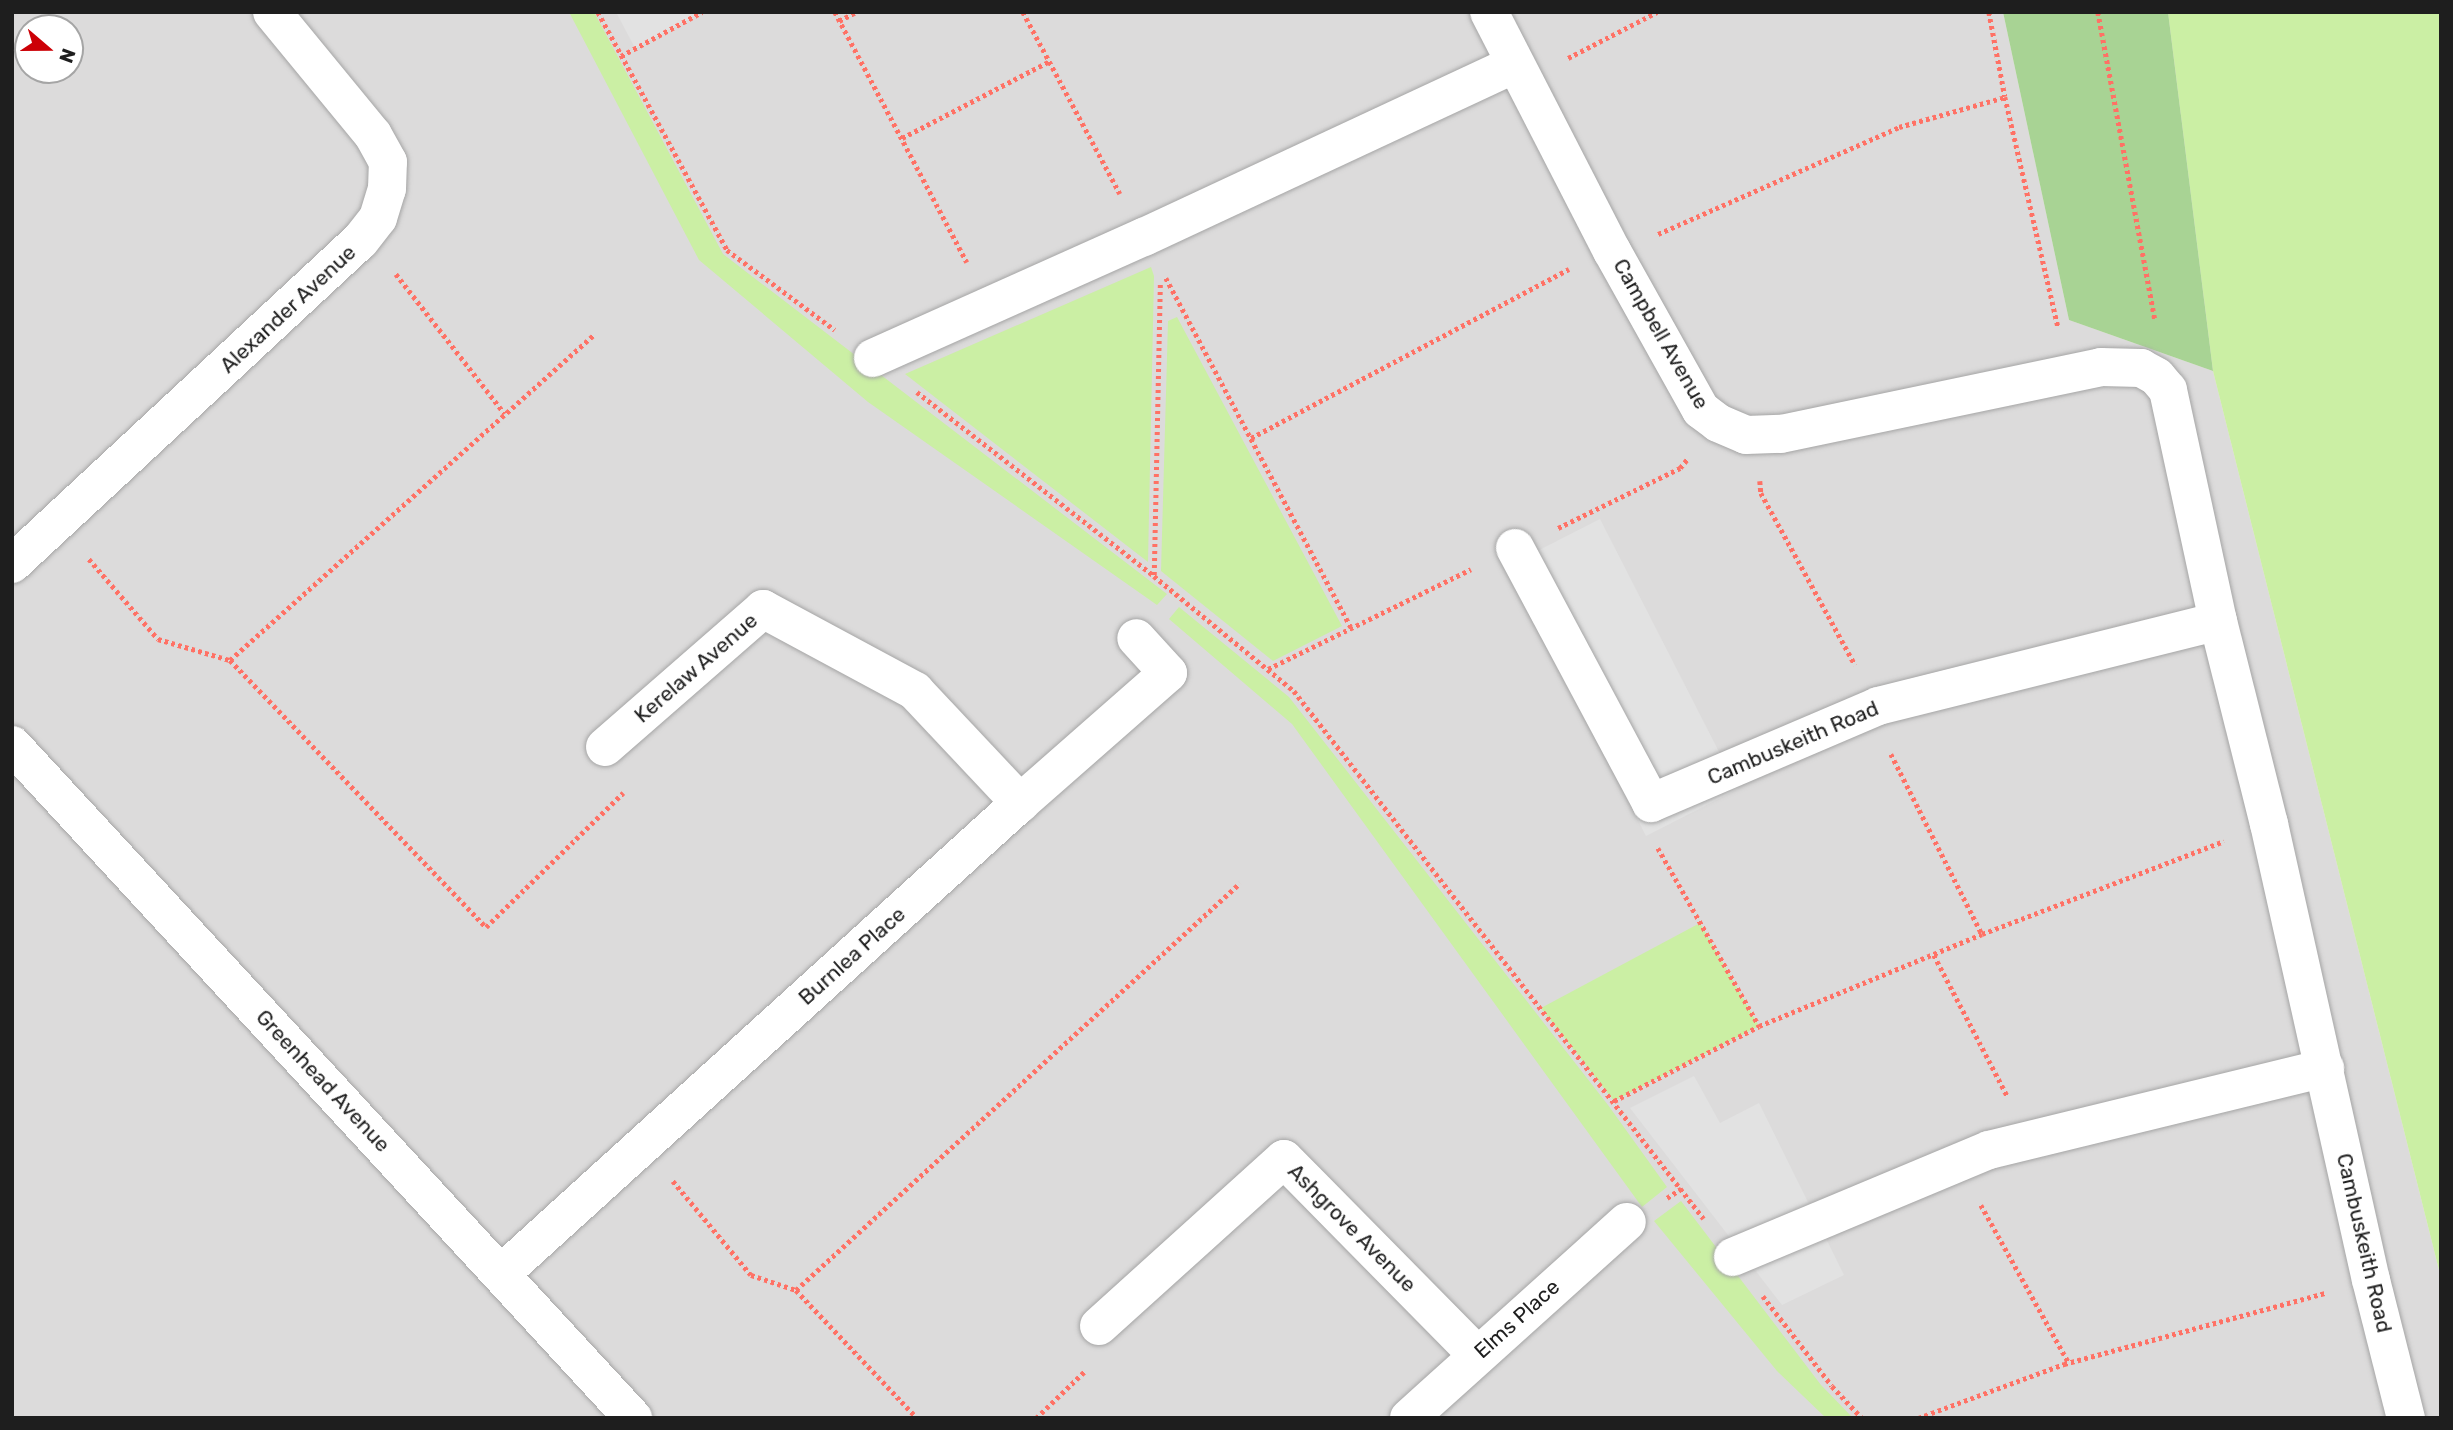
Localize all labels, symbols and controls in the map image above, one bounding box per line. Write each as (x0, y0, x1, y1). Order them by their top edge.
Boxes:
north arrow (14, 14, 84, 84)
text: N (54, 45, 80, 66)
street label: Alexander Avenue (215, 239, 361, 379)
street label: Campbell Avenue (1608, 254, 1714, 414)
street label: Kerelaw Avenue (629, 607, 763, 729)
street label: Cambuskeith Road (1704, 696, 1882, 790)
street label: Burnlea Place (794, 902, 910, 1010)
street label: Greenhead Avenue (250, 1005, 396, 1157)
street label: Cambuskeith Road (2331, 1151, 2397, 1335)
street label: Ashgrove Avenue (1283, 1159, 1421, 1297)
street label: Elms Place (1469, 1274, 1565, 1364)

